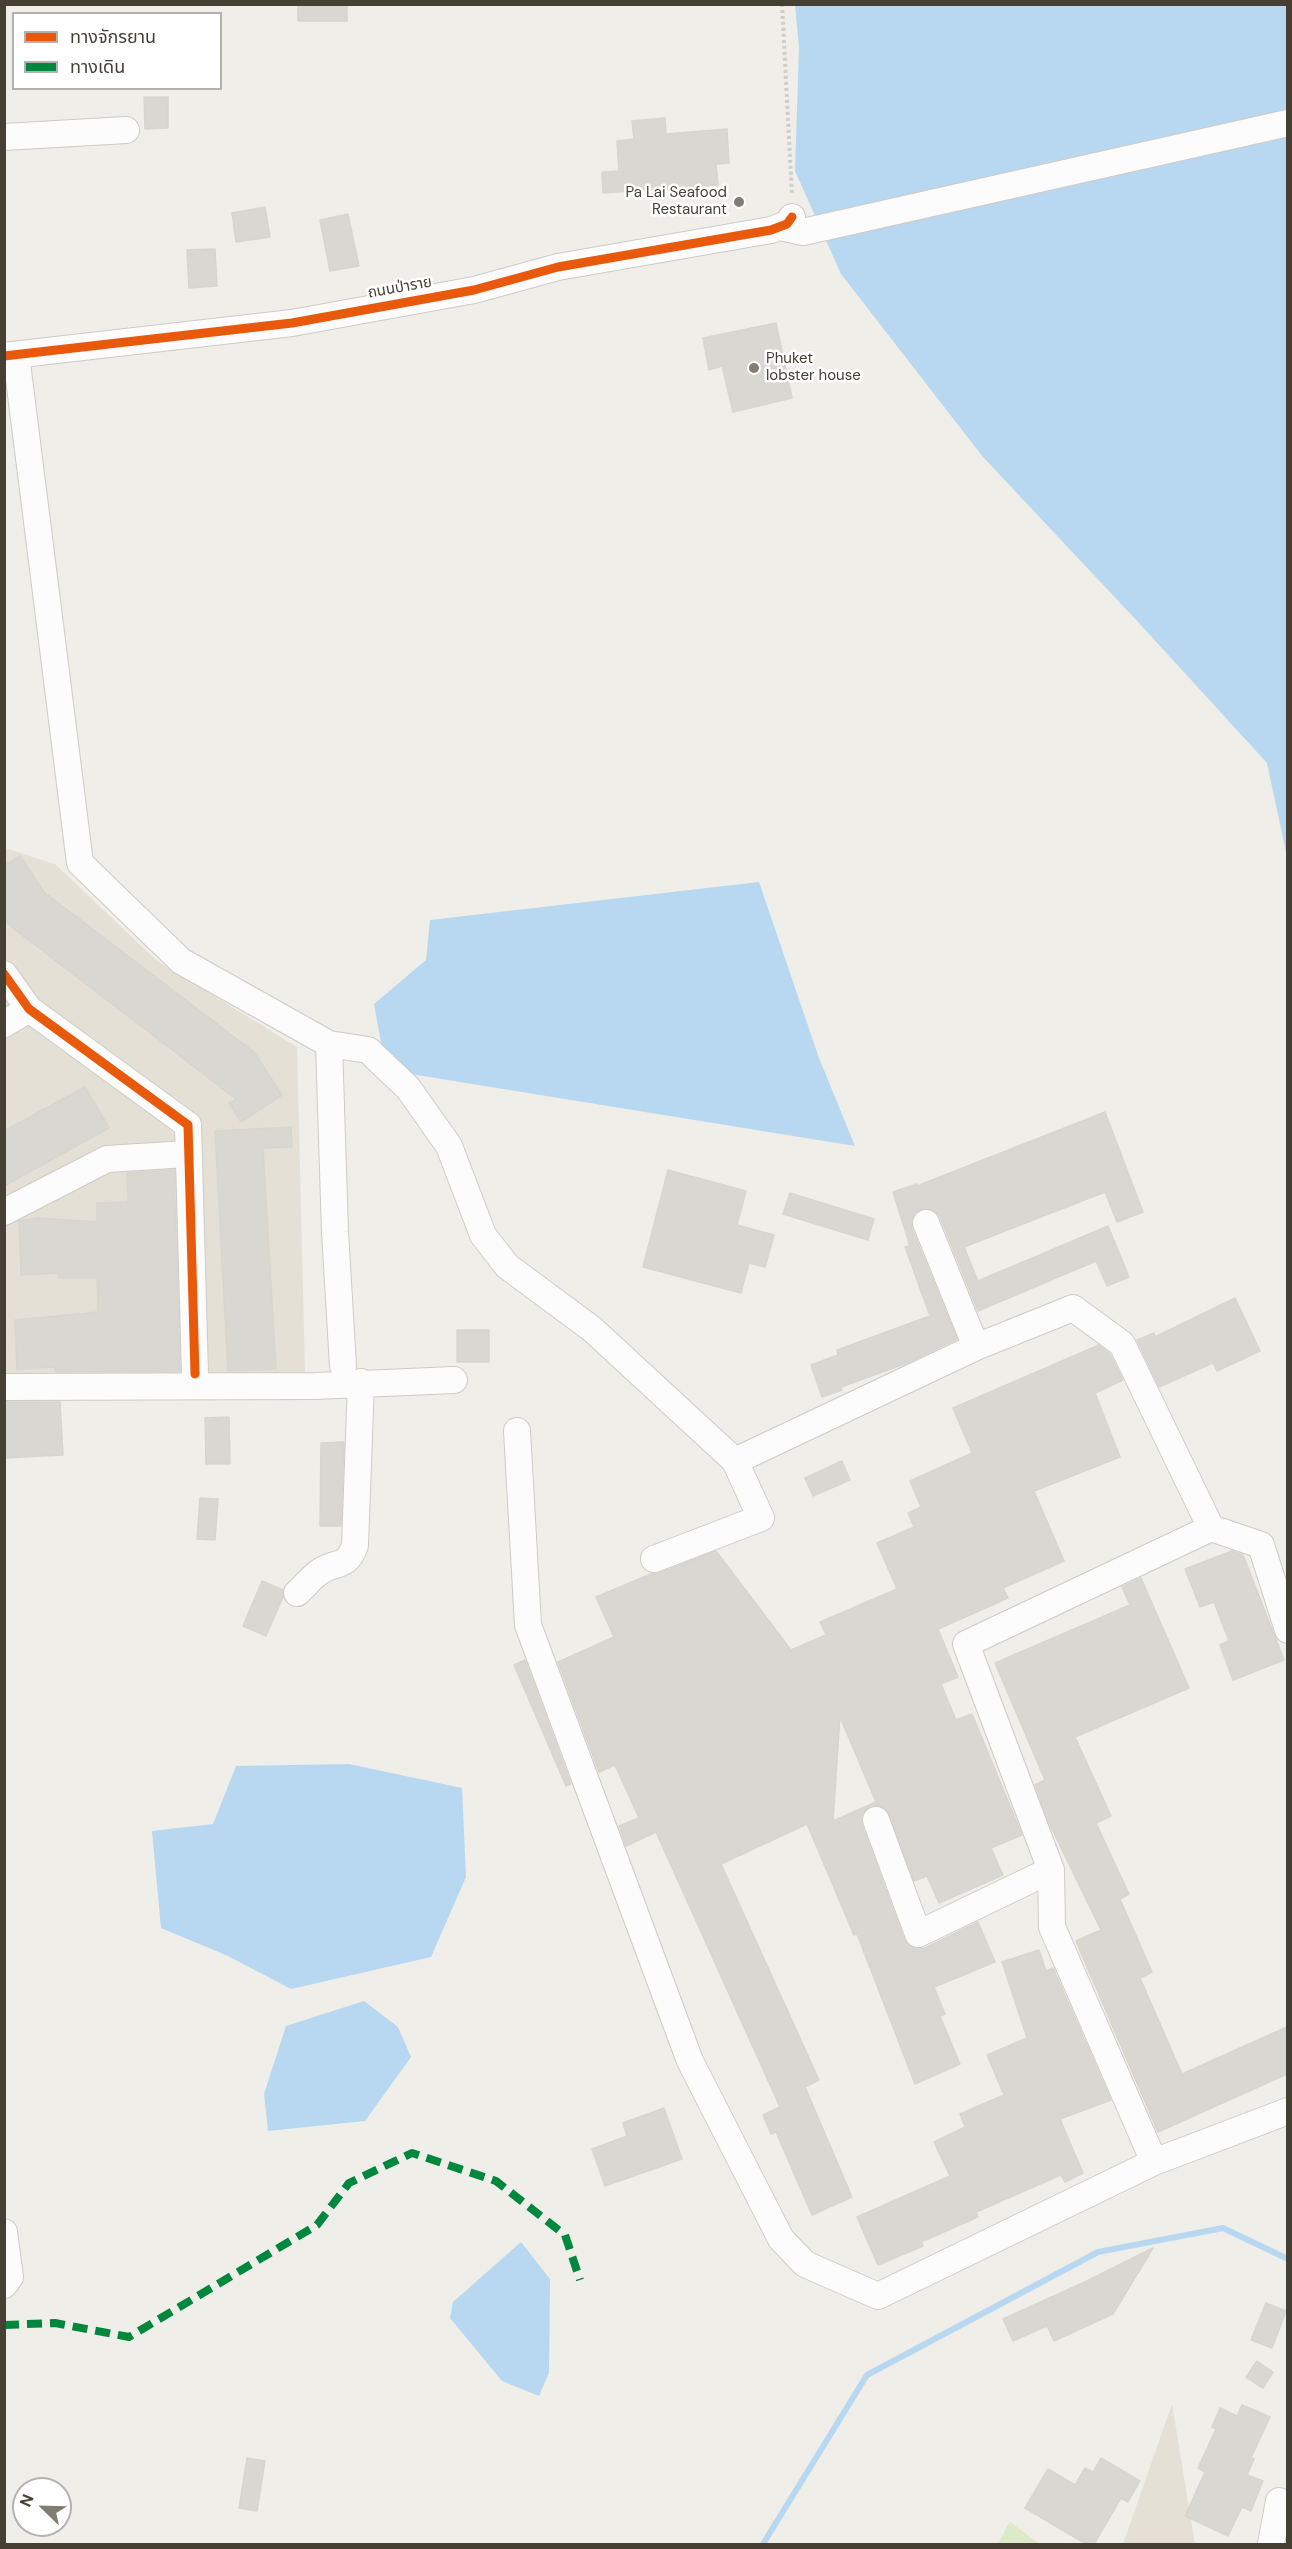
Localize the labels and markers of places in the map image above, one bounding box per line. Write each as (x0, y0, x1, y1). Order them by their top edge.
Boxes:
place label: Pa Lai Seafood Restaurant (625, 184, 727, 219)
marker: Pa Lai Seafood Restaurant (732, 195, 746, 209)
place label: Phuket lobster house (766, 350, 861, 385)
marker: Phuket lobster house (747, 361, 761, 375)

